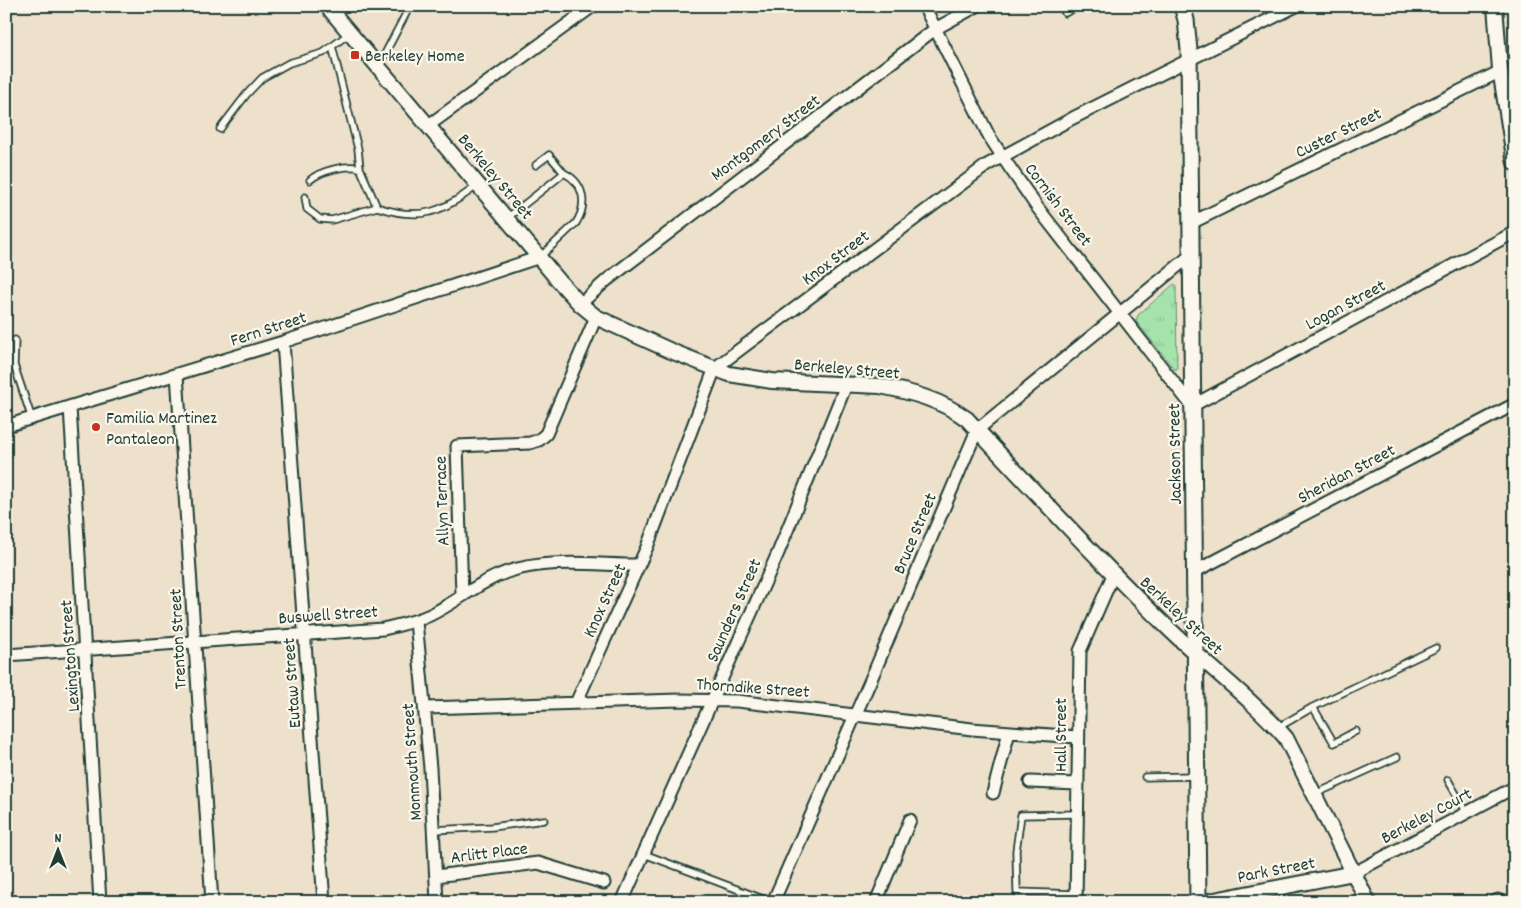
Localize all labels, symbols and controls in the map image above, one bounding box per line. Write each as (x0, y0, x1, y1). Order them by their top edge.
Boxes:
place label: Berkeley Home (365, 45, 465, 70)
marker: Berkeley Home (349, 49, 361, 61)
street label: Montgomery Street (706, 89, 827, 189)
street label: Custer Street (1292, 102, 1387, 166)
street label: Berkeley Street (451, 129, 538, 226)
street label: Cornish Street (1017, 158, 1097, 253)
street label: Knox Street (797, 225, 876, 293)
street label: Logan Street (1302, 274, 1391, 338)
street label: Fern Street (227, 306, 310, 354)
street label: Berkeley Street (793, 353, 901, 388)
street label: Jackson Street (1163, 403, 1190, 505)
place label: Familia Martinez Pantaleon (106, 407, 217, 453)
marker: Familia Martinez Pantaleon (90, 421, 102, 433)
street label: Sheridan Street (1294, 439, 1401, 511)
street label: Allyn Terrace (429, 455, 458, 546)
street label: Bruce Street (888, 489, 945, 578)
street label: Saunders Street (701, 555, 769, 667)
street label: Knox Street (578, 560, 634, 642)
street label: Berkeley Street (1133, 572, 1228, 662)
street label: Trenton Street (164, 587, 195, 690)
street label: Lexington Street (55, 599, 88, 713)
street label: Buswell Street (278, 601, 379, 632)
street label: Eutaw Street (278, 636, 309, 729)
street label: Thorndike Street (695, 673, 811, 706)
street label: Hall Street (1050, 698, 1075, 772)
street label: Monmouth Street (397, 702, 430, 821)
street label: Berkeley Court (1377, 783, 1478, 852)
north arrow (32, 826, 82, 876)
text: N (55, 829, 62, 849)
street label: Arlitt Place (449, 837, 529, 872)
street label: Park Street (1236, 852, 1318, 891)

